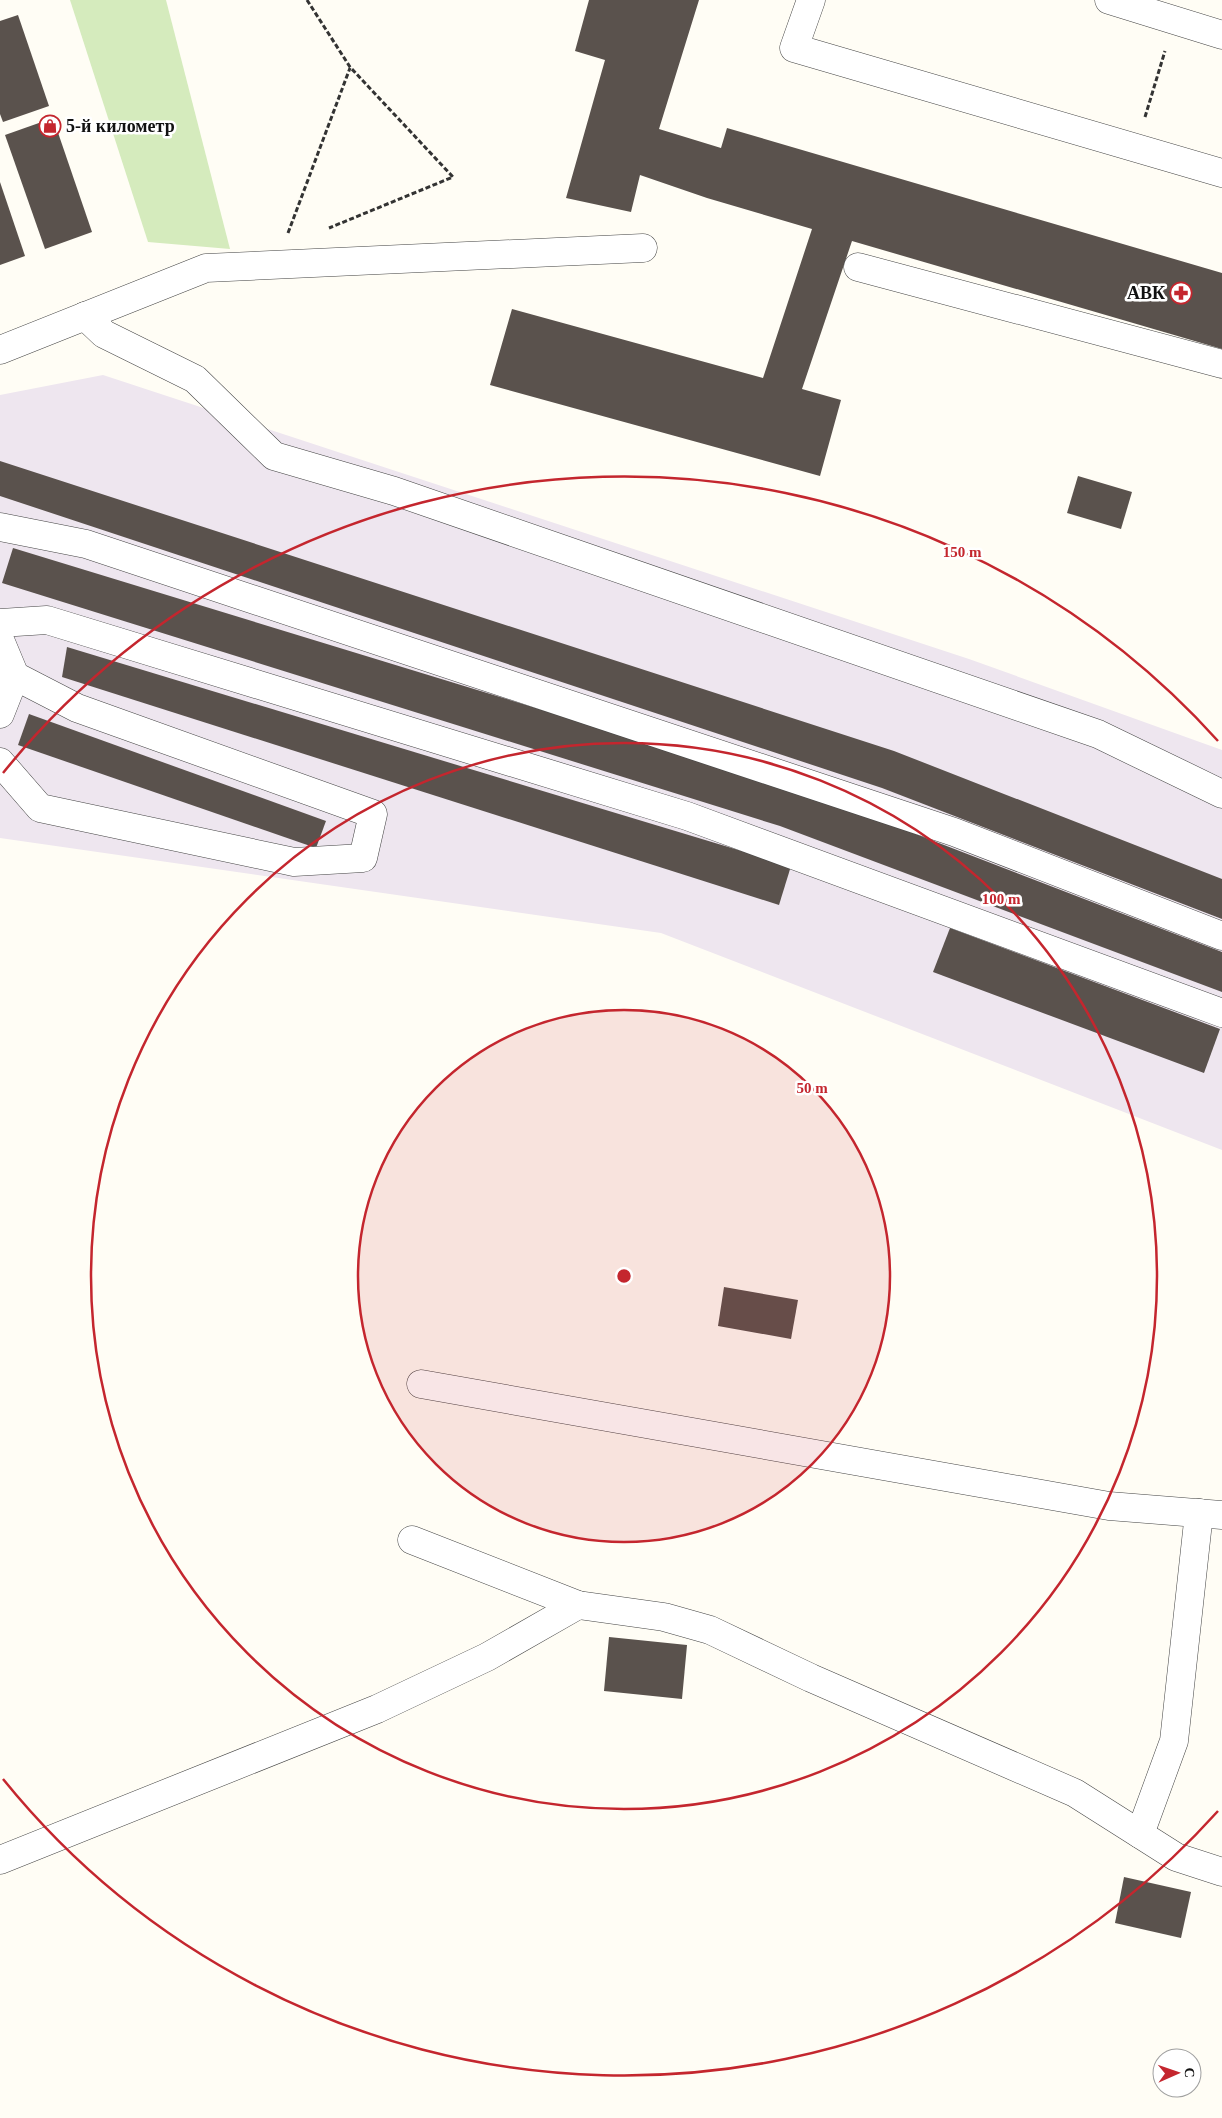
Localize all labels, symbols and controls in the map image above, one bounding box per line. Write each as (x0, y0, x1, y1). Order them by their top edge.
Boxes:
shop icon: 5-й километр (38, 114, 62, 138)
place label: 5-й километр (66, 116, 175, 136)
pharmacy icon: АВК (1169, 281, 1193, 305)
place label: АВК (1127, 283, 1165, 303)
text: 150 m (943, 544, 982, 560)
text: 100 m (982, 891, 1021, 907)
text: 50 m (796, 1080, 828, 1096)
centre of rings (615, 1267, 633, 1285)
north arrow (1152, 2048, 1202, 2098)
text: С (1182, 2067, 1197, 2078)

